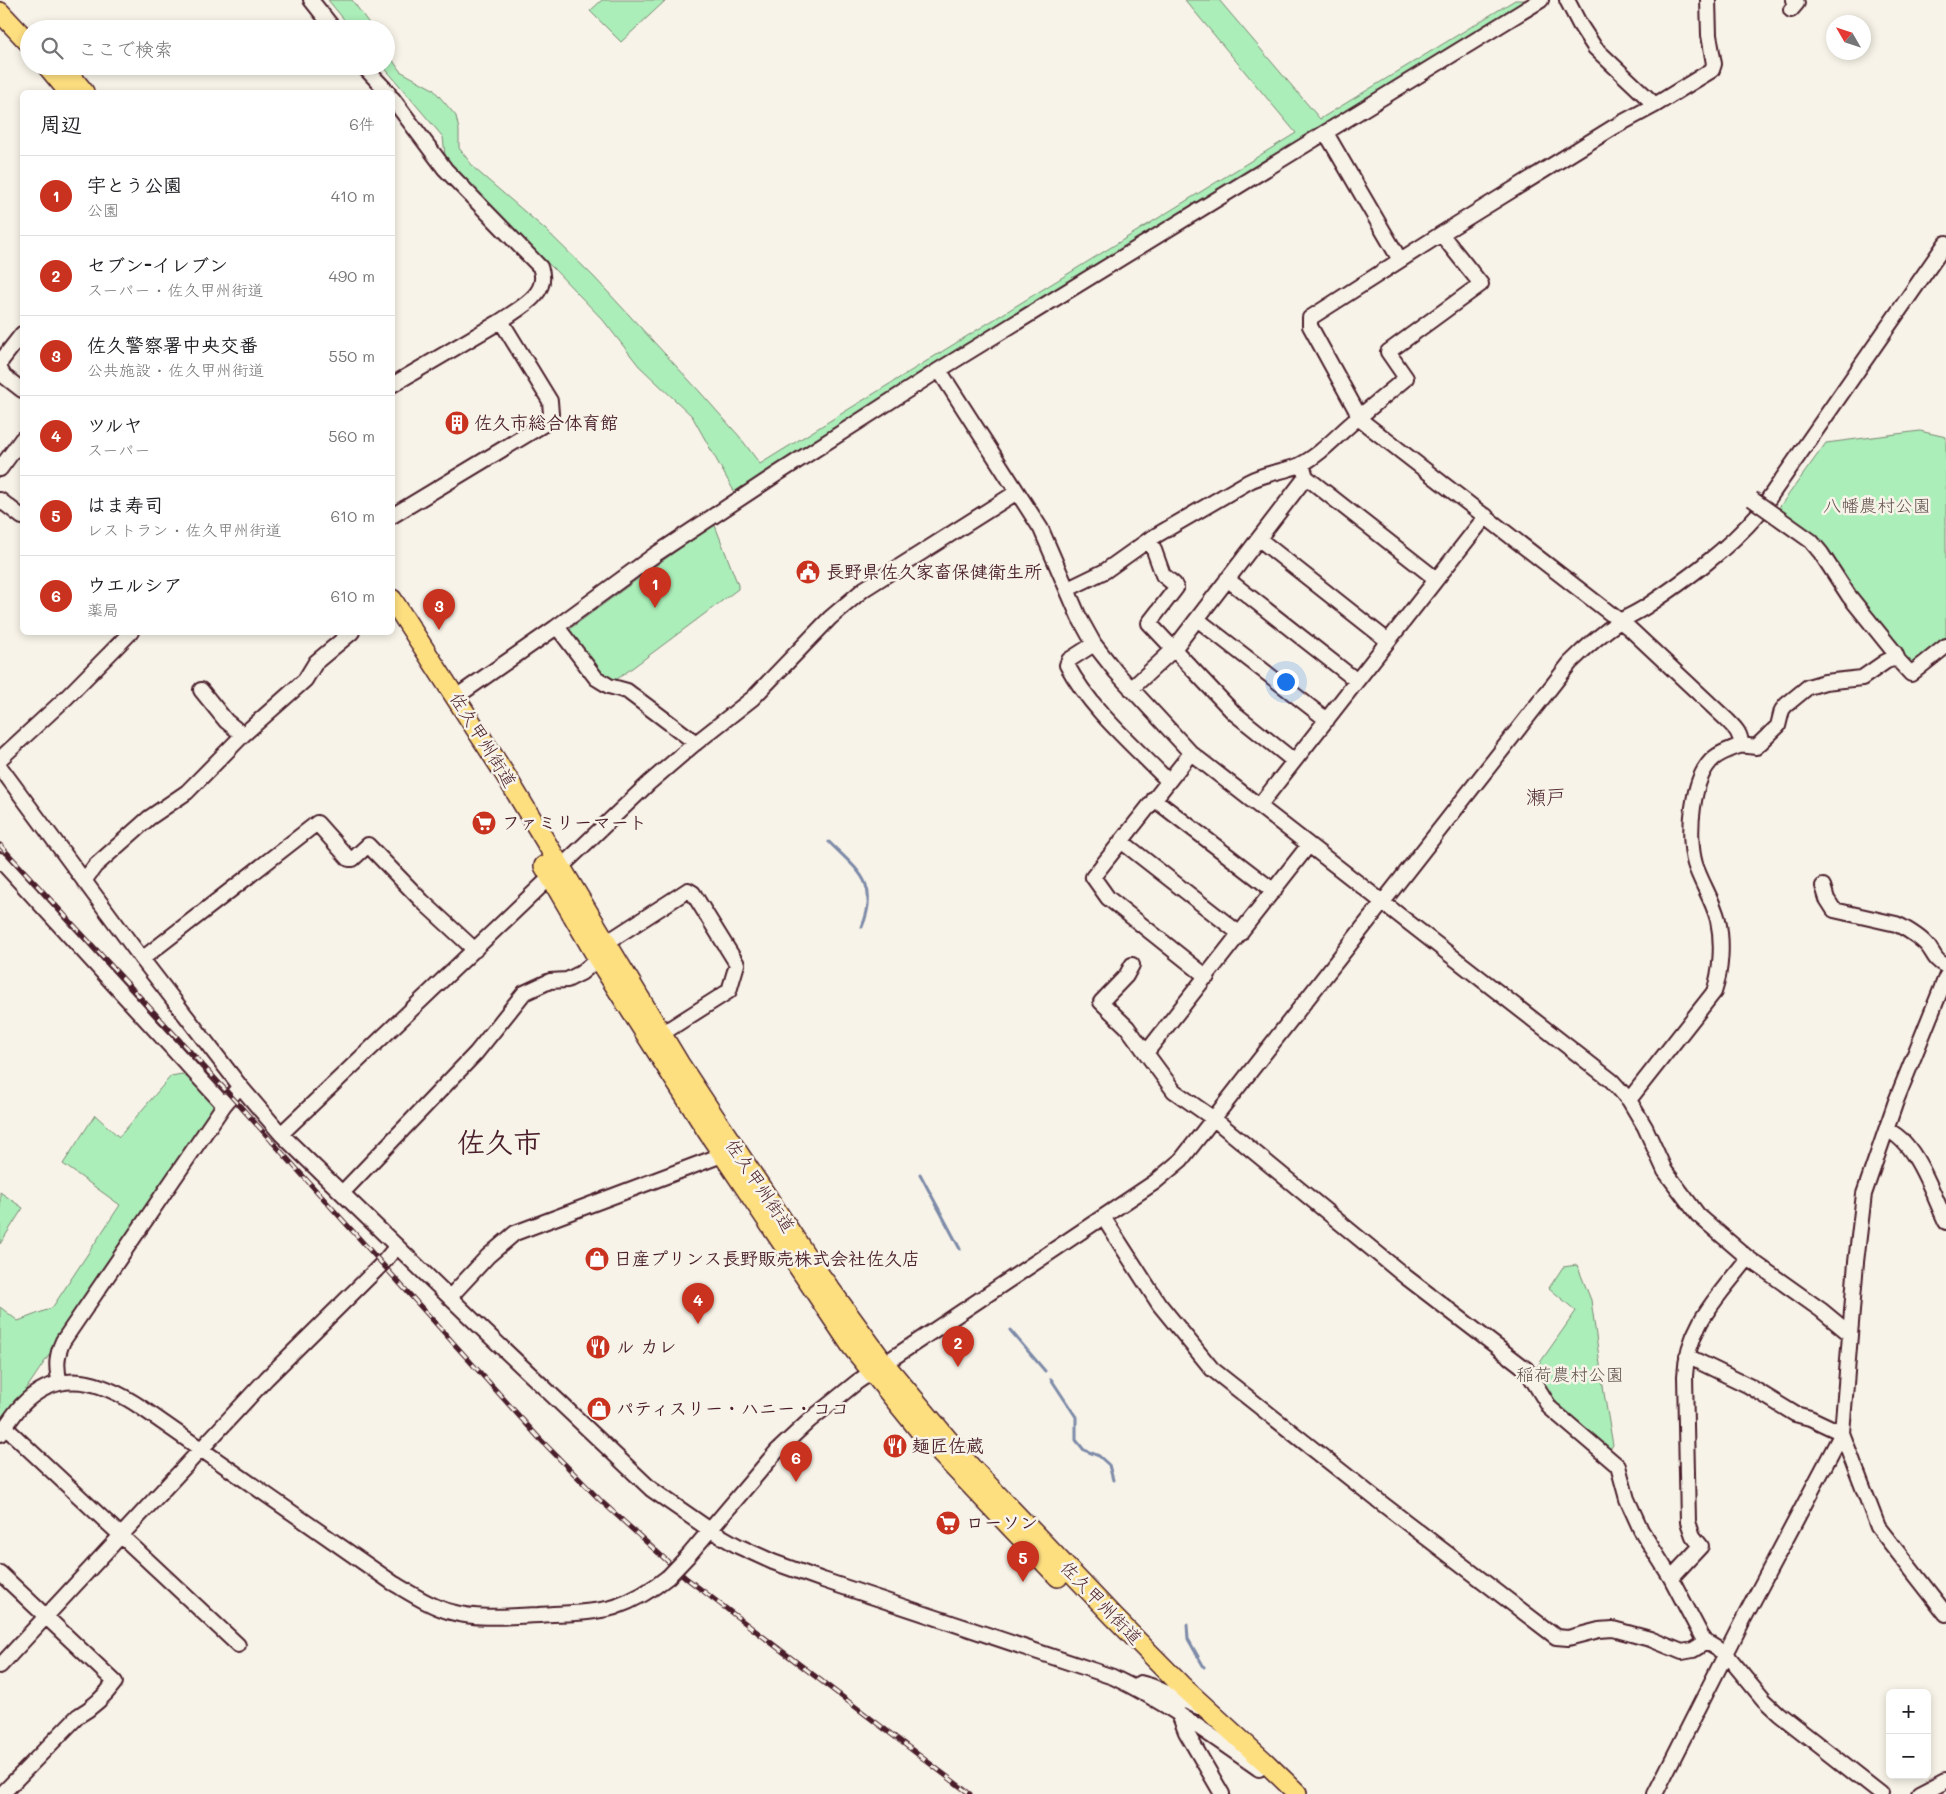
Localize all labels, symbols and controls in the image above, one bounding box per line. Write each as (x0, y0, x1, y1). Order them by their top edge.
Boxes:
north arrow (1826, 15, 1871, 60)
search box (20, 20, 395, 75)
icon: search (38, 34, 66, 62)
text: ここで検索 (78, 36, 173, 61)
text: 周辺 (40, 110, 82, 137)
text: 6件 (349, 113, 375, 134)
text: 宇とう公園 (87, 172, 182, 197)
text: 1 (52, 185, 60, 206)
text: 410 m (331, 185, 375, 206)
text: 公園 (87, 199, 119, 220)
text: セブン-イレブン (87, 252, 228, 277)
text: 2 (52, 265, 60, 286)
text: 490 m (328, 265, 375, 286)
text: スーパー · 佐久甲州街道 (87, 279, 264, 300)
text: 佐久警察署中央交番 (87, 332, 258, 357)
text: 3 (51, 345, 61, 366)
text: 550 m (329, 345, 375, 366)
text: 公共施設 · 佐久甲州街道 (87, 359, 264, 380)
building icon: 佐久市総合体育館 (444, 410, 470, 436)
place label: 佐久市総合体育館 (474, 410, 618, 434)
text: ツルヤ (87, 412, 143, 437)
text: 4 (51, 425, 61, 446)
text: 560 m (328, 425, 375, 446)
text: スーパー (87, 439, 150, 460)
text: はま寿司 (87, 492, 163, 517)
park label: 八幡農村公園 (1823, 493, 1931, 517)
text: 5 (51, 505, 61, 526)
text: 610 m (330, 505, 375, 526)
text: レストラン · 佐久甲州街道 (87, 519, 282, 540)
public building icon: 長野県佐久家畜保健衛生所 (795, 559, 821, 585)
place label: 長野県佐久家畜保健衛生所 (826, 559, 1042, 583)
pin: 1 (639, 567, 671, 608)
text: ウエルシア (87, 572, 182, 597)
text: 6 (51, 585, 61, 606)
text: 610 m (330, 585, 375, 606)
pin: 3 (423, 589, 455, 630)
text: 薬局 (87, 599, 119, 620)
your location (1273, 669, 1299, 695)
street label: 佐久甲州街道 (445, 687, 523, 792)
district label: 瀬戸 (1526, 783, 1566, 809)
supermarket icon: ファミリーマート (471, 810, 497, 836)
place label: ファミリーマート (502, 810, 647, 834)
district label: 佐久市 (457, 1123, 541, 1159)
street label: 佐久甲州街道 (721, 1134, 801, 1237)
shop icon: 日産プリンス長野販売株式会社佐久店 (584, 1246, 610, 1272)
place label: 日産プリンス長野販売株式会社佐久店 (614, 1246, 920, 1270)
pin: 4 (682, 1283, 714, 1324)
pin: 2 (942, 1326, 974, 1367)
restaurant icon: ル カレ (585, 1334, 611, 1360)
place label: ル カレ (616, 1334, 676, 1358)
park label: 稲荷農村公園 (1516, 1362, 1624, 1386)
shop icon: パティスリー・ハニー・ココ (586, 1396, 612, 1422)
place label: パティスリー・ハニー・ココ (616, 1396, 849, 1420)
restaurant icon: 麺匠佐蔵 (882, 1433, 908, 1459)
place label: 麺匠佐蔵 (912, 1433, 984, 1457)
pin: 6 (780, 1441, 812, 1482)
supermarket icon: ローソン (935, 1510, 961, 1536)
place label: ローソン (966, 1510, 1038, 1534)
pin: 5 (1007, 1541, 1039, 1582)
street label: 佐久甲州街道 (1056, 1555, 1148, 1649)
map controls (1886, 1689, 1931, 1779)
button: + (1886, 1689, 1931, 1734)
button: − (1886, 1734, 1931, 1779)

